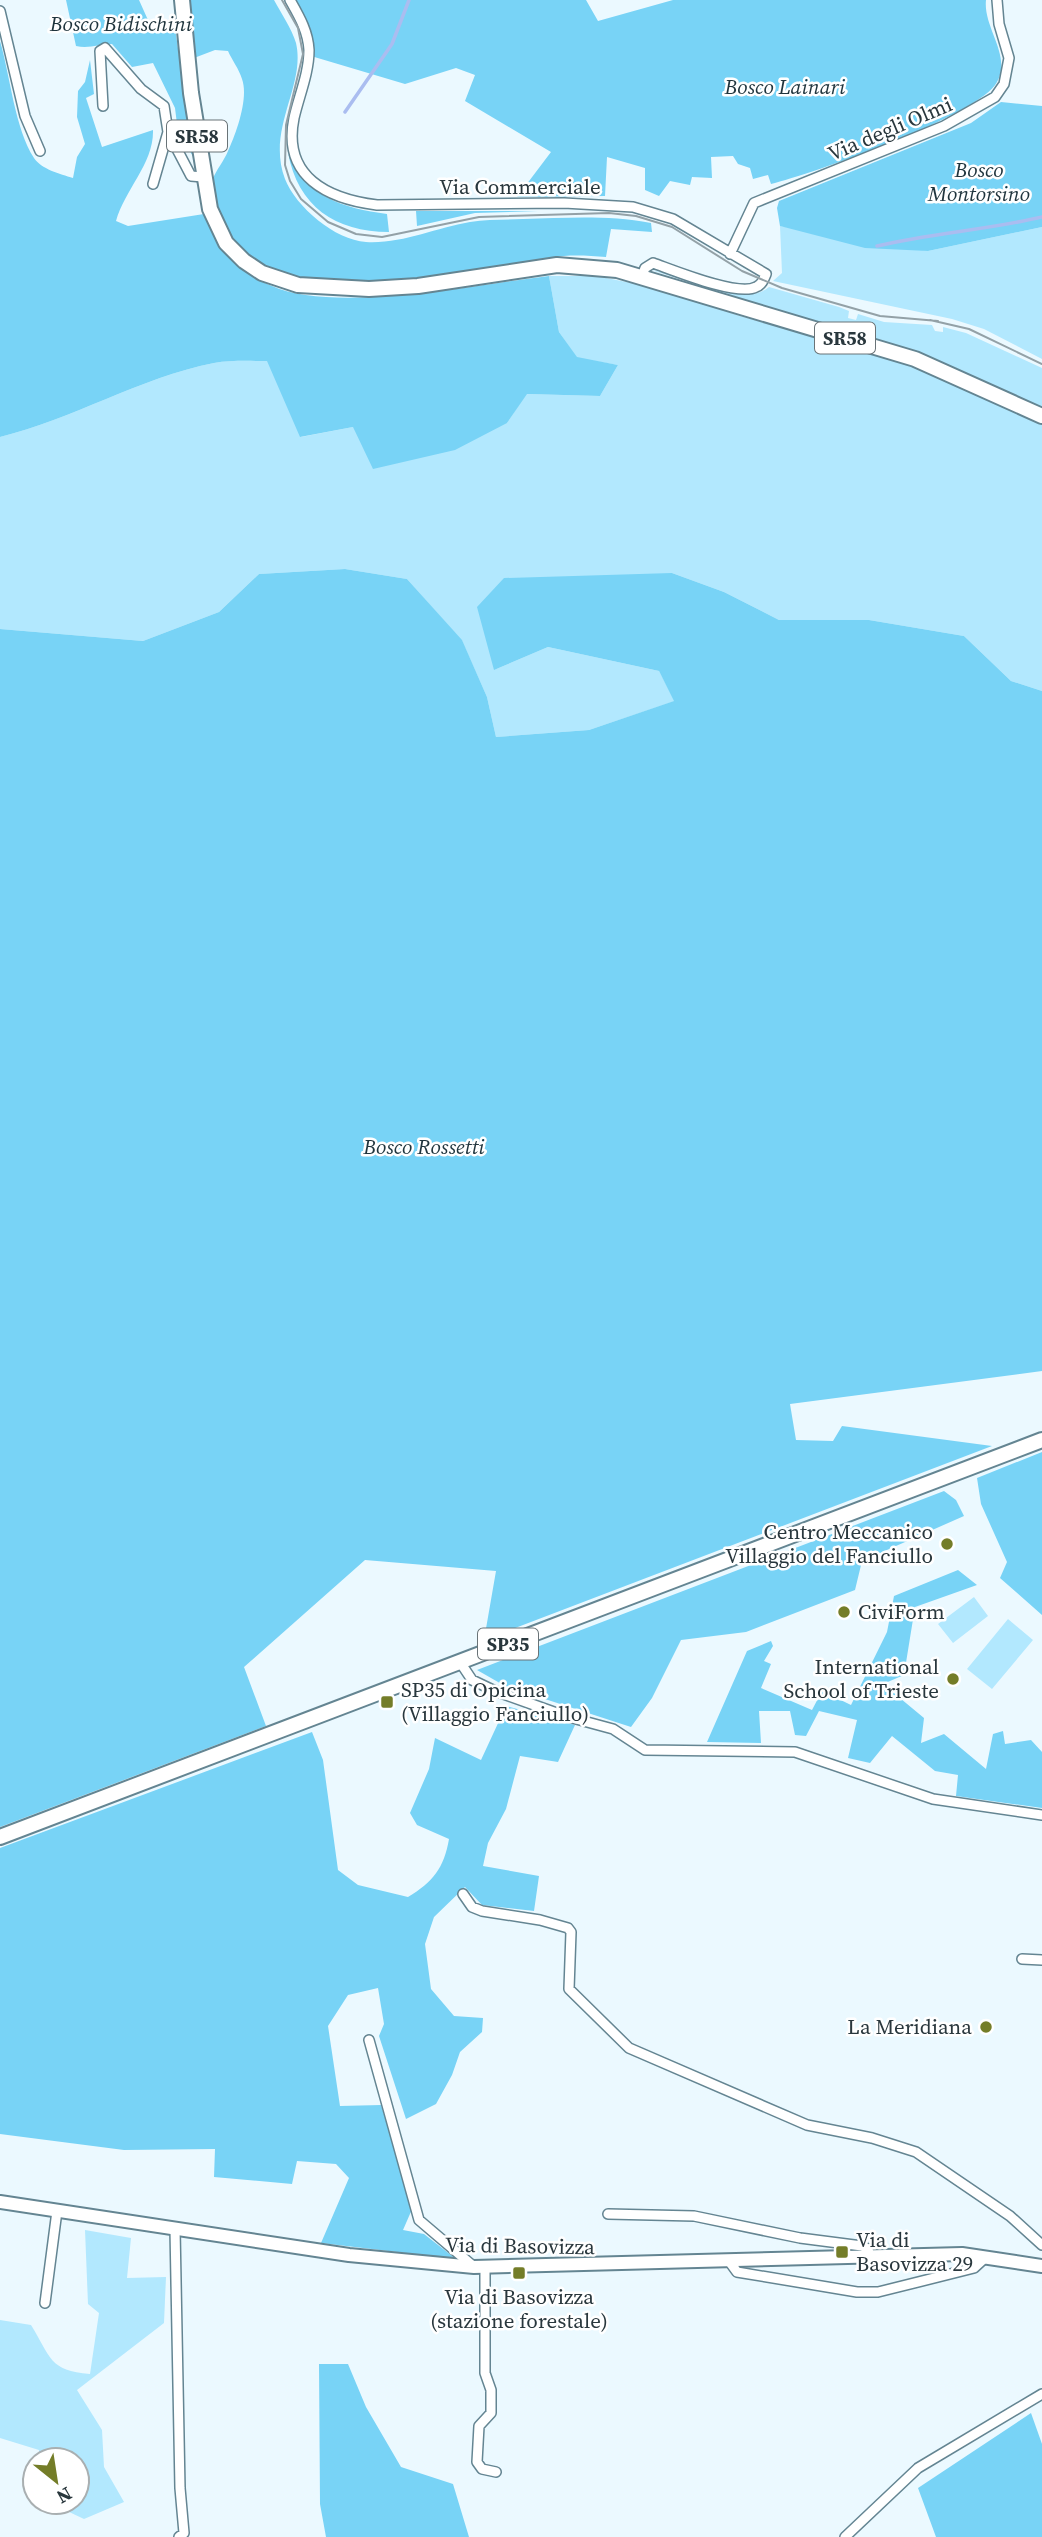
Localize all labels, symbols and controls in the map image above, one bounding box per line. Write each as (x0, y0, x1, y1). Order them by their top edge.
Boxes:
park label: Bosco Bidischini (49, 9, 193, 38)
park label: Bosco Lainari (724, 72, 846, 101)
street label: Via degli Olmi (823, 89, 956, 168)
road number: SR58 (167, 120, 227, 152)
park label: Bosco Montorsino (927, 155, 1030, 208)
street label: Via Commerciale (439, 172, 601, 201)
road number: SR58 (815, 322, 875, 354)
park label: Bosco Rossetti (362, 1132, 485, 1161)
place label: Centro Meccanico Villaggio del Fanciullo (725, 1517, 933, 1570)
marker: Centro Meccanico Villaggio del Fanciullo (939, 1536, 955, 1552)
place label: CiviForm (858, 1597, 945, 1626)
marker: CiviForm (836, 1604, 852, 1620)
road number: SP35 (478, 1628, 538, 1660)
place label: International School of Trieste (784, 1652, 939, 1705)
marker: International School of Trieste (945, 1671, 961, 1687)
place label: SP35 di Opicina (Villaggio Fanciullo) (401, 1675, 589, 1728)
marker: SP35 di Opicina (Villaggio Fanciullo) (379, 1694, 395, 1710)
place label: La Meridiana (847, 2012, 972, 2041)
marker: La Meridiana (978, 2019, 994, 2035)
place label: Via di Basovizza 29 (856, 2225, 973, 2278)
street label: Via di Basovizza (445, 2230, 595, 2261)
marker: Via di Basovizza 29 (834, 2244, 850, 2260)
marker: Via di Basovizza (stazione forestale) (511, 2265, 527, 2281)
place label: Via di Basovizza (stazione forestale) (430, 2282, 608, 2335)
north arrow (21, 2446, 91, 2516)
text: N (52, 2481, 77, 2511)

